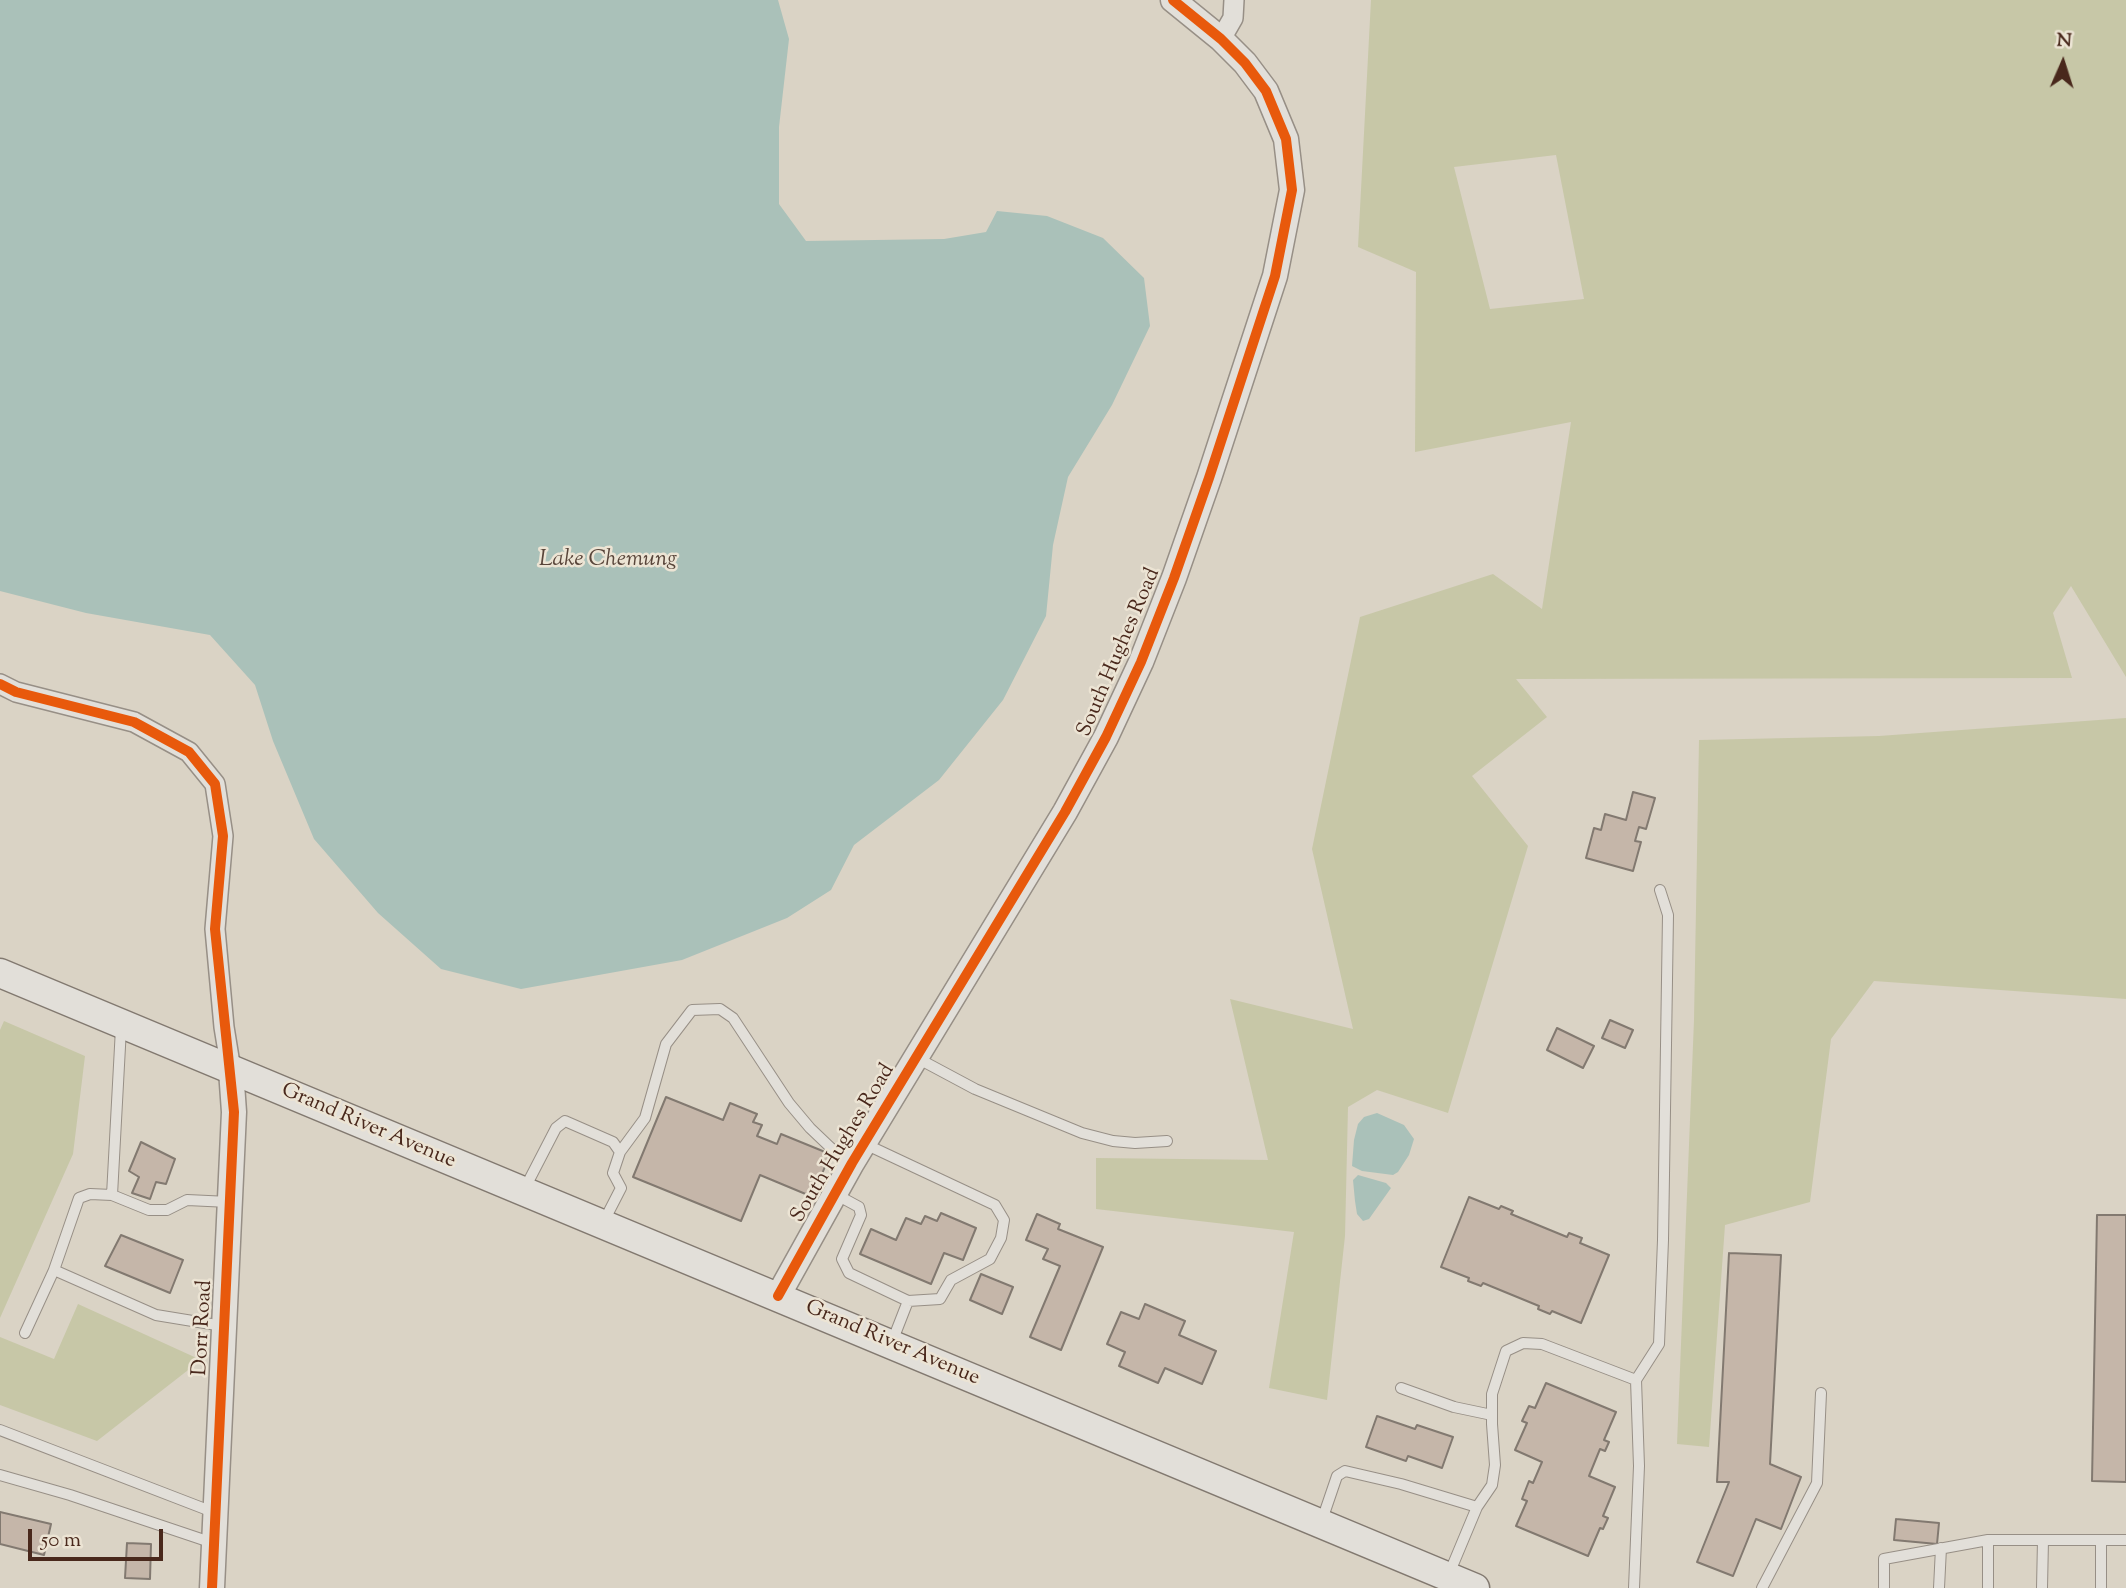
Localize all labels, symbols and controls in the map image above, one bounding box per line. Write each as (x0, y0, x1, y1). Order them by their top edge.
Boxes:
north arrow (2028, 28, 2098, 98)
text: N (2056, 28, 2072, 55)
water label: Lake Chemung (539, 547, 677, 575)
street label: South Hughes Road (1073, 565, 1167, 741)
street label: South Hughes Road (787, 1060, 901, 1228)
street label: Grand River Avenue (277, 1079, 459, 1175)
street label: Dorr Road (189, 1280, 219, 1376)
street label: Grand River Avenue (801, 1296, 983, 1392)
scale bar (32, 1514, 166, 1558)
text: 50 m (41, 1526, 81, 1556)

